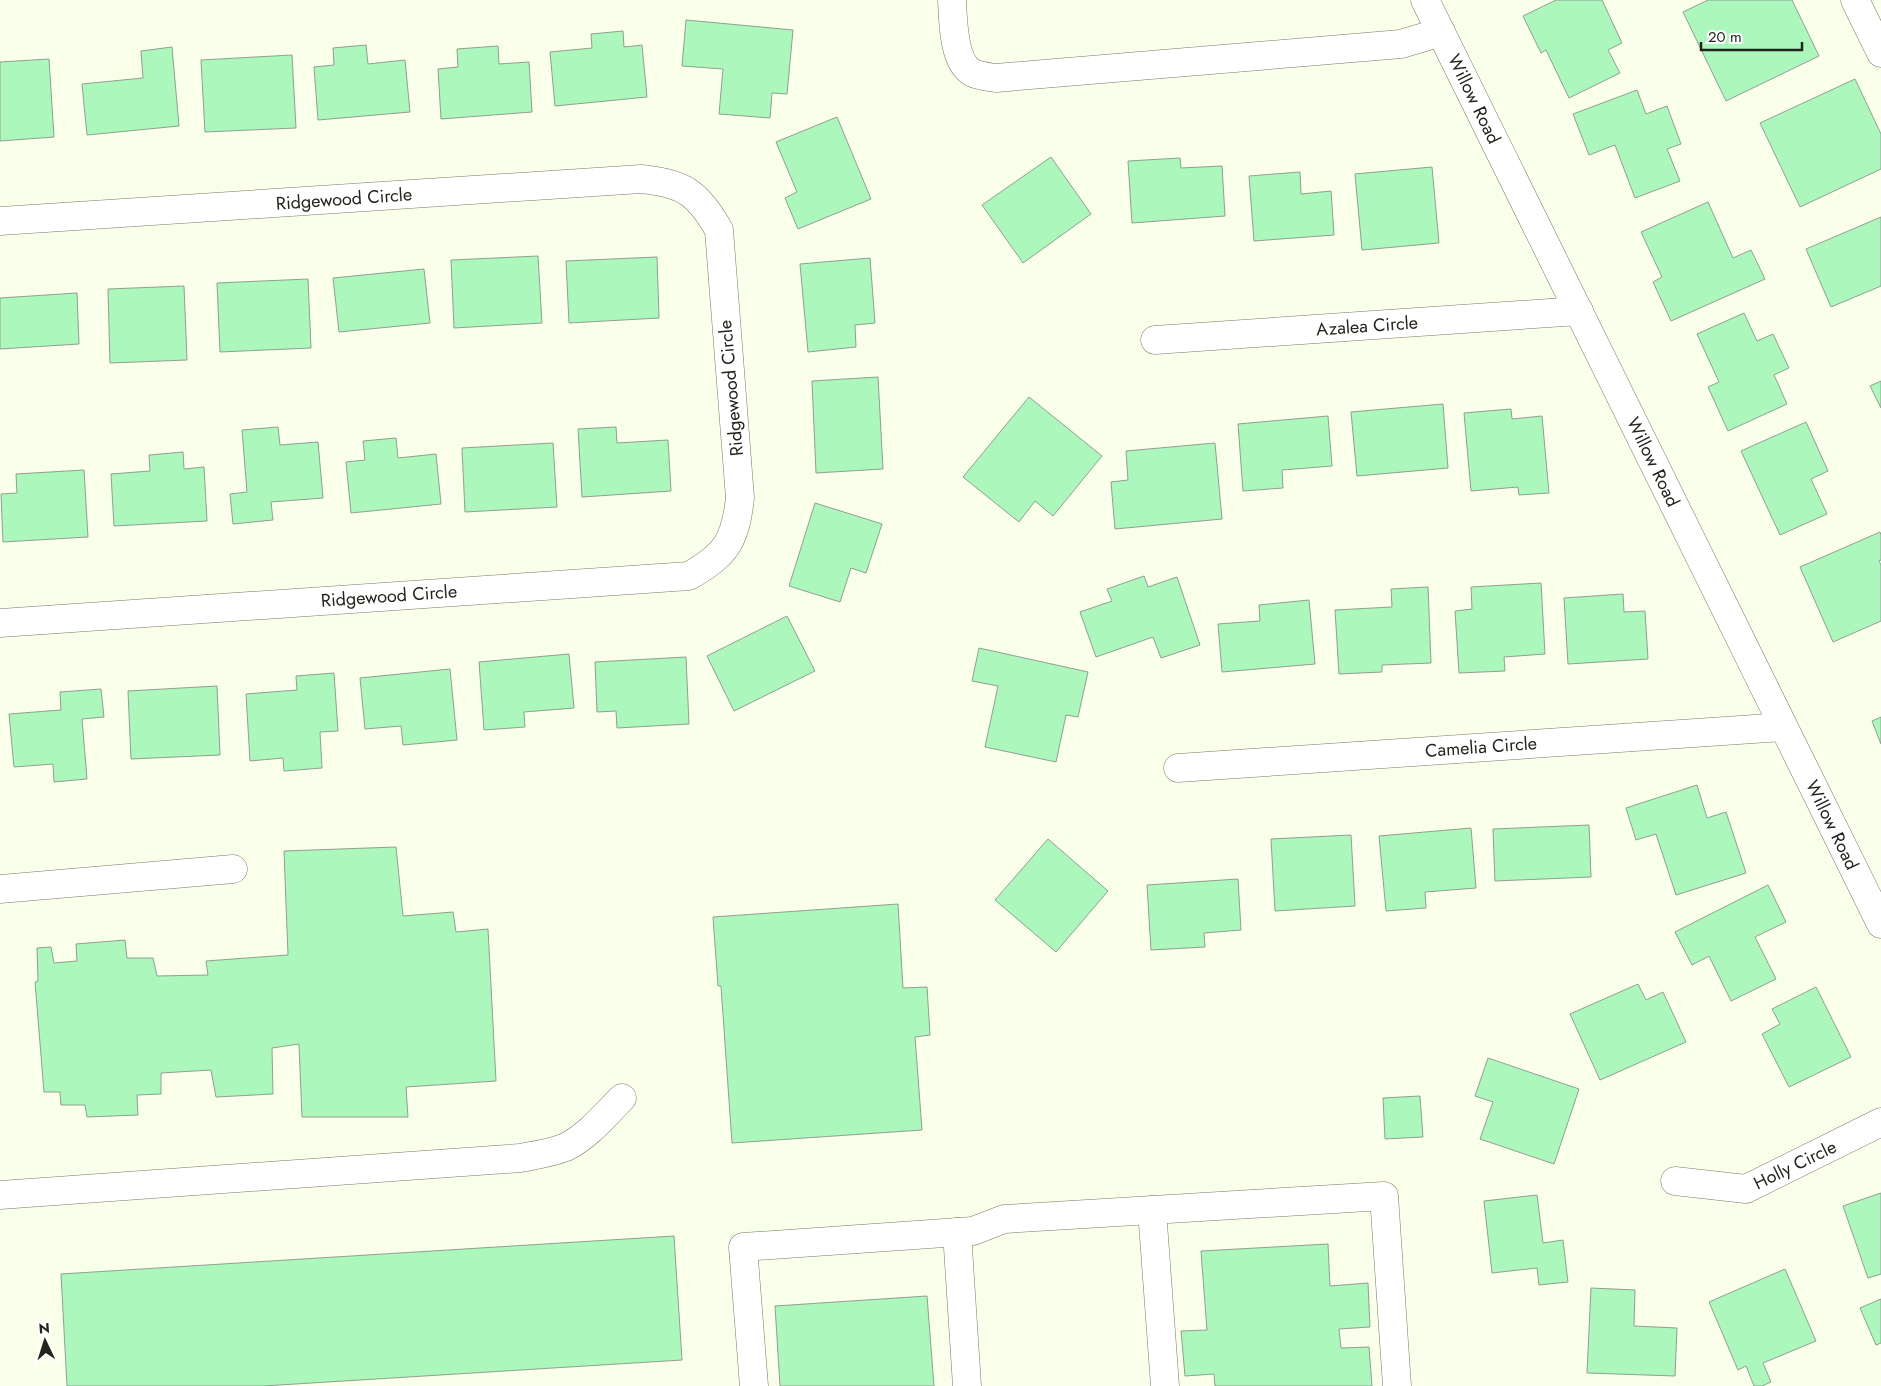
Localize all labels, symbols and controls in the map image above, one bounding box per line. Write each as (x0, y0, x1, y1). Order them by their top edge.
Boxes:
scale bar (1701, 20, 1802, 52)
text: 20 m (1708, 26, 1742, 48)
street label: Willow Road (1441, 50, 1507, 148)
street label: Ridgewood Circle (275, 181, 413, 217)
street label: Azalea Circle (1315, 309, 1419, 343)
street label: Ridgewood Circle (712, 319, 750, 457)
street label: Willow Road (1620, 413, 1686, 511)
street label: Ridgewood Circle (320, 578, 458, 614)
street label: Camelia Circle (1424, 730, 1538, 764)
street label: Willow Road (1799, 776, 1865, 874)
street label: Holly Circle (1749, 1134, 1841, 1196)
north arrow (20, 1316, 70, 1366)
text: N (38, 1318, 50, 1338)

